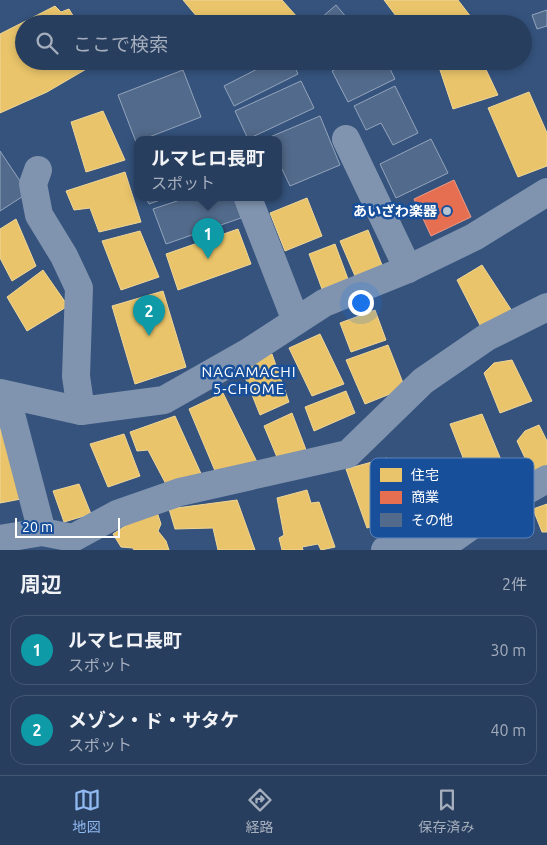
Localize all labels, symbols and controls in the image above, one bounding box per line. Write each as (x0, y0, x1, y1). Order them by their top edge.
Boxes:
search box (15, 15, 532, 70)
icon: search (33, 29, 61, 57)
text: ここで検索 (73, 33, 168, 55)
popup (134, 136, 282, 201)
text: ルマヒロ長町 (151, 147, 265, 169)
text: スポット (151, 174, 215, 192)
place label: あいざわ楽器 (353, 203, 438, 219)
marker: あいざわ楽器 (441, 205, 453, 217)
pin: 1 (192, 218, 224, 259)
your location (348, 290, 374, 316)
pin: 2 (133, 295, 165, 336)
district label: NAGAMACHI 5-CHOME (201, 363, 297, 397)
legend (370, 458, 534, 538)
text: 住宅 (411, 467, 439, 483)
text: 商業 (411, 489, 439, 505)
text: その他 (411, 512, 453, 528)
scale bar (15, 515, 120, 538)
text: 20 m (22, 519, 53, 535)
text: 周辺 (20, 572, 62, 596)
text: 2件 (502, 575, 527, 593)
text: ルマヒロ長町 (68, 629, 182, 651)
text: 1 (32, 641, 42, 659)
text: 30 m (490, 641, 526, 659)
text: スポット (68, 656, 132, 674)
text: メゾン・ド・サタケ (68, 709, 239, 731)
text: 2 (32, 721, 42, 739)
text: 40 m (490, 721, 526, 739)
text: スポット (68, 736, 132, 754)
tab: 地図 (73, 786, 101, 836)
tab: 経路 (246, 786, 274, 836)
tab: 保存済み (419, 786, 475, 836)

